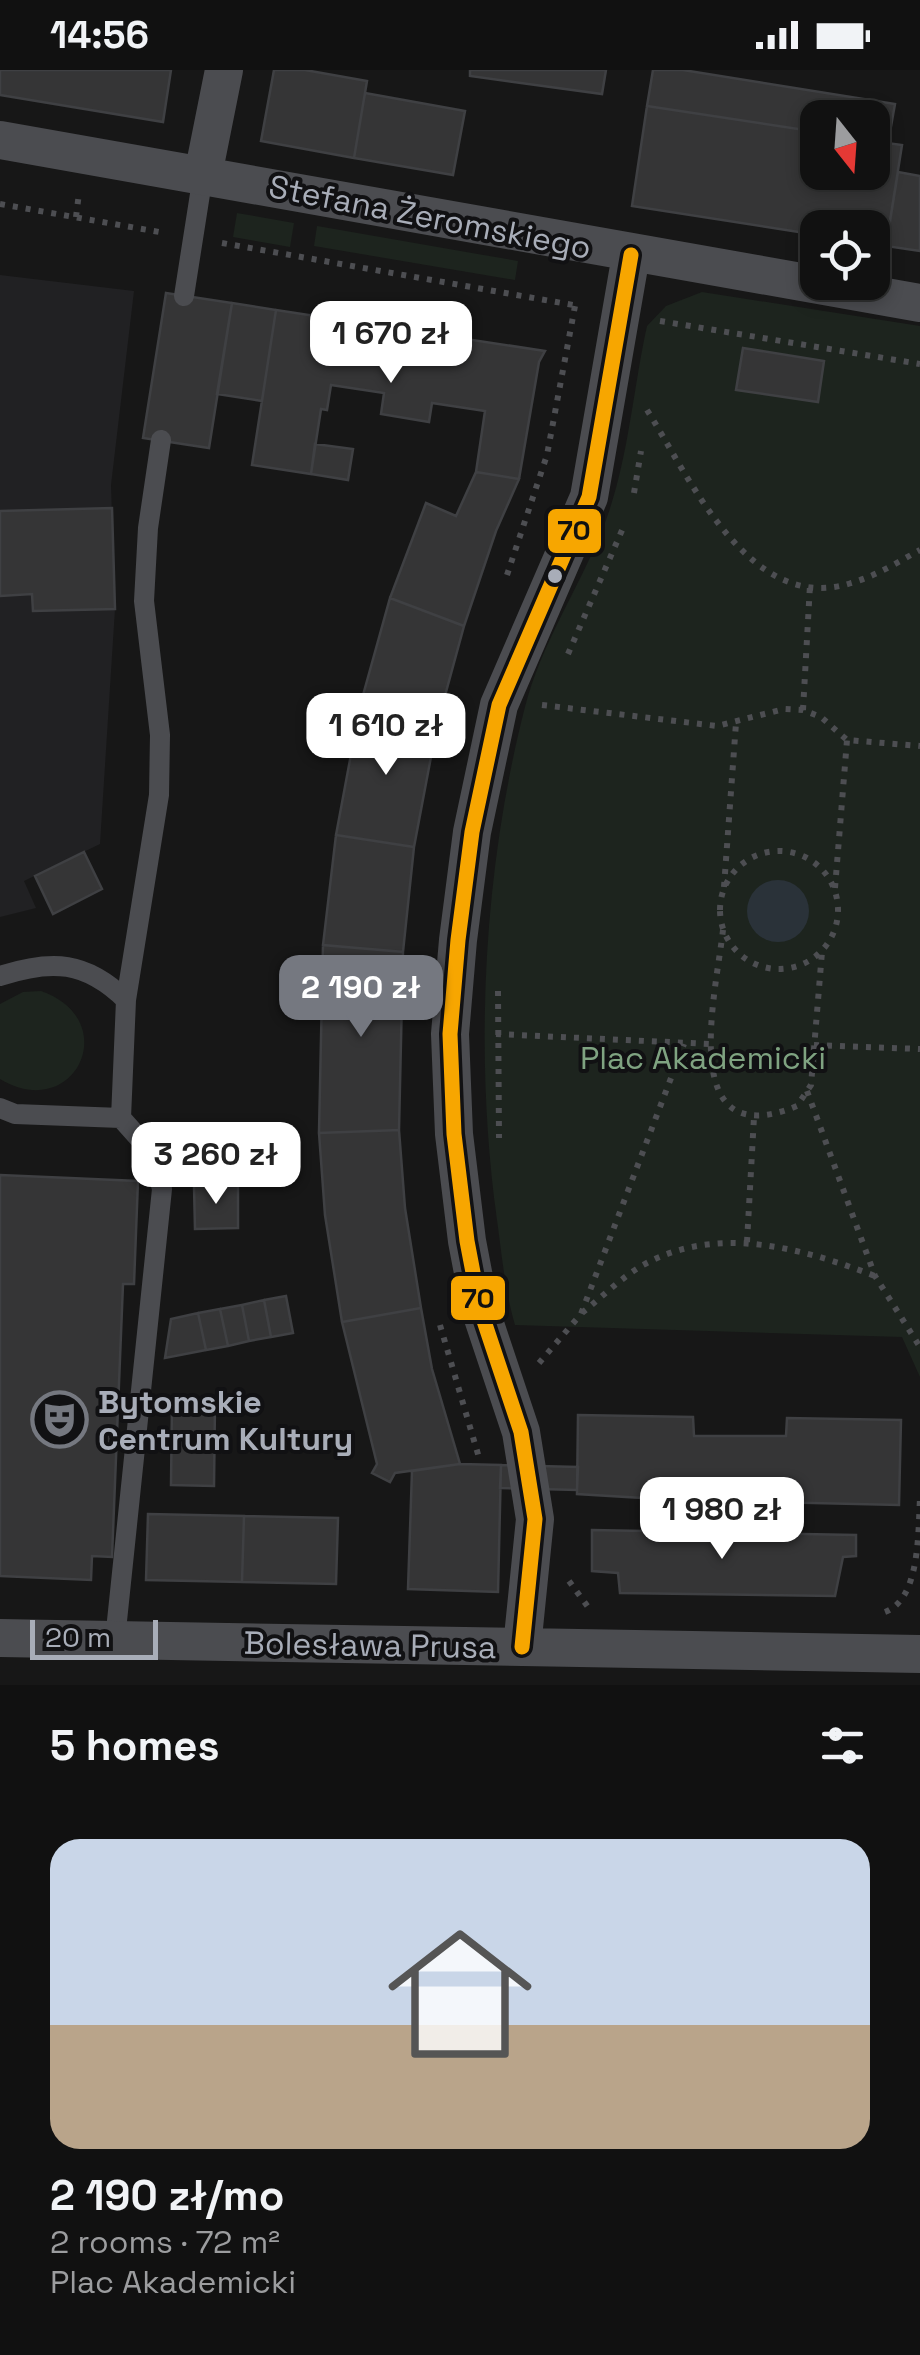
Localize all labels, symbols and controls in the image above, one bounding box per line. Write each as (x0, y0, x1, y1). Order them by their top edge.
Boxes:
text: 14:56 (50, 11, 149, 59)
north arrow (800, 100, 890, 190)
map controls (800, 100, 890, 300)
street label: Stefana Żeromskiego (265, 166, 595, 268)
button: locate (800, 210, 890, 300)
pin: 1 670 zł (288, 301, 494, 386)
text: 1 670 zł (332, 313, 450, 353)
line badge: 70 (546, 507, 603, 555)
text: 70 (557, 512, 591, 548)
unlabelled marker (545, 566, 565, 586)
pin: 1 610 zł (283, 693, 489, 778)
text: 1 610 zł (328, 705, 444, 745)
pin: 2 190 zł (258, 955, 464, 1040)
text: 2 190 zł (301, 967, 421, 1007)
park label: Plac Akademicki (580, 1038, 826, 1078)
pin: 3 260 zł (113, 1122, 319, 1207)
text: 3 260 zł (154, 1134, 278, 1174)
line badge: 70 (449, 1274, 507, 1322)
text: 70 (461, 1280, 495, 1316)
place label: Bytomskie Centrum Kultury (98, 1382, 353, 1459)
theatre icon: Bytomskie Centrum Kultury (29, 1390, 89, 1450)
pin: 1 980 zł (619, 1477, 825, 1562)
text: 1 980 zł (662, 1489, 782, 1529)
scale bar (30, 1615, 158, 1660)
text: 20 m (45, 1619, 111, 1655)
street label: Bolesława Prusa (243, 1623, 497, 1667)
icon: filters (815, 1718, 870, 1773)
text: 5 homes (50, 1719, 220, 1772)
icon: home (370, 1904, 550, 2084)
text: 2 190 zł/mo (50, 2169, 284, 2222)
text: 2 rooms · 72 m² (50, 2222, 280, 2262)
text: Plac Akademicki (50, 2262, 296, 2302)

